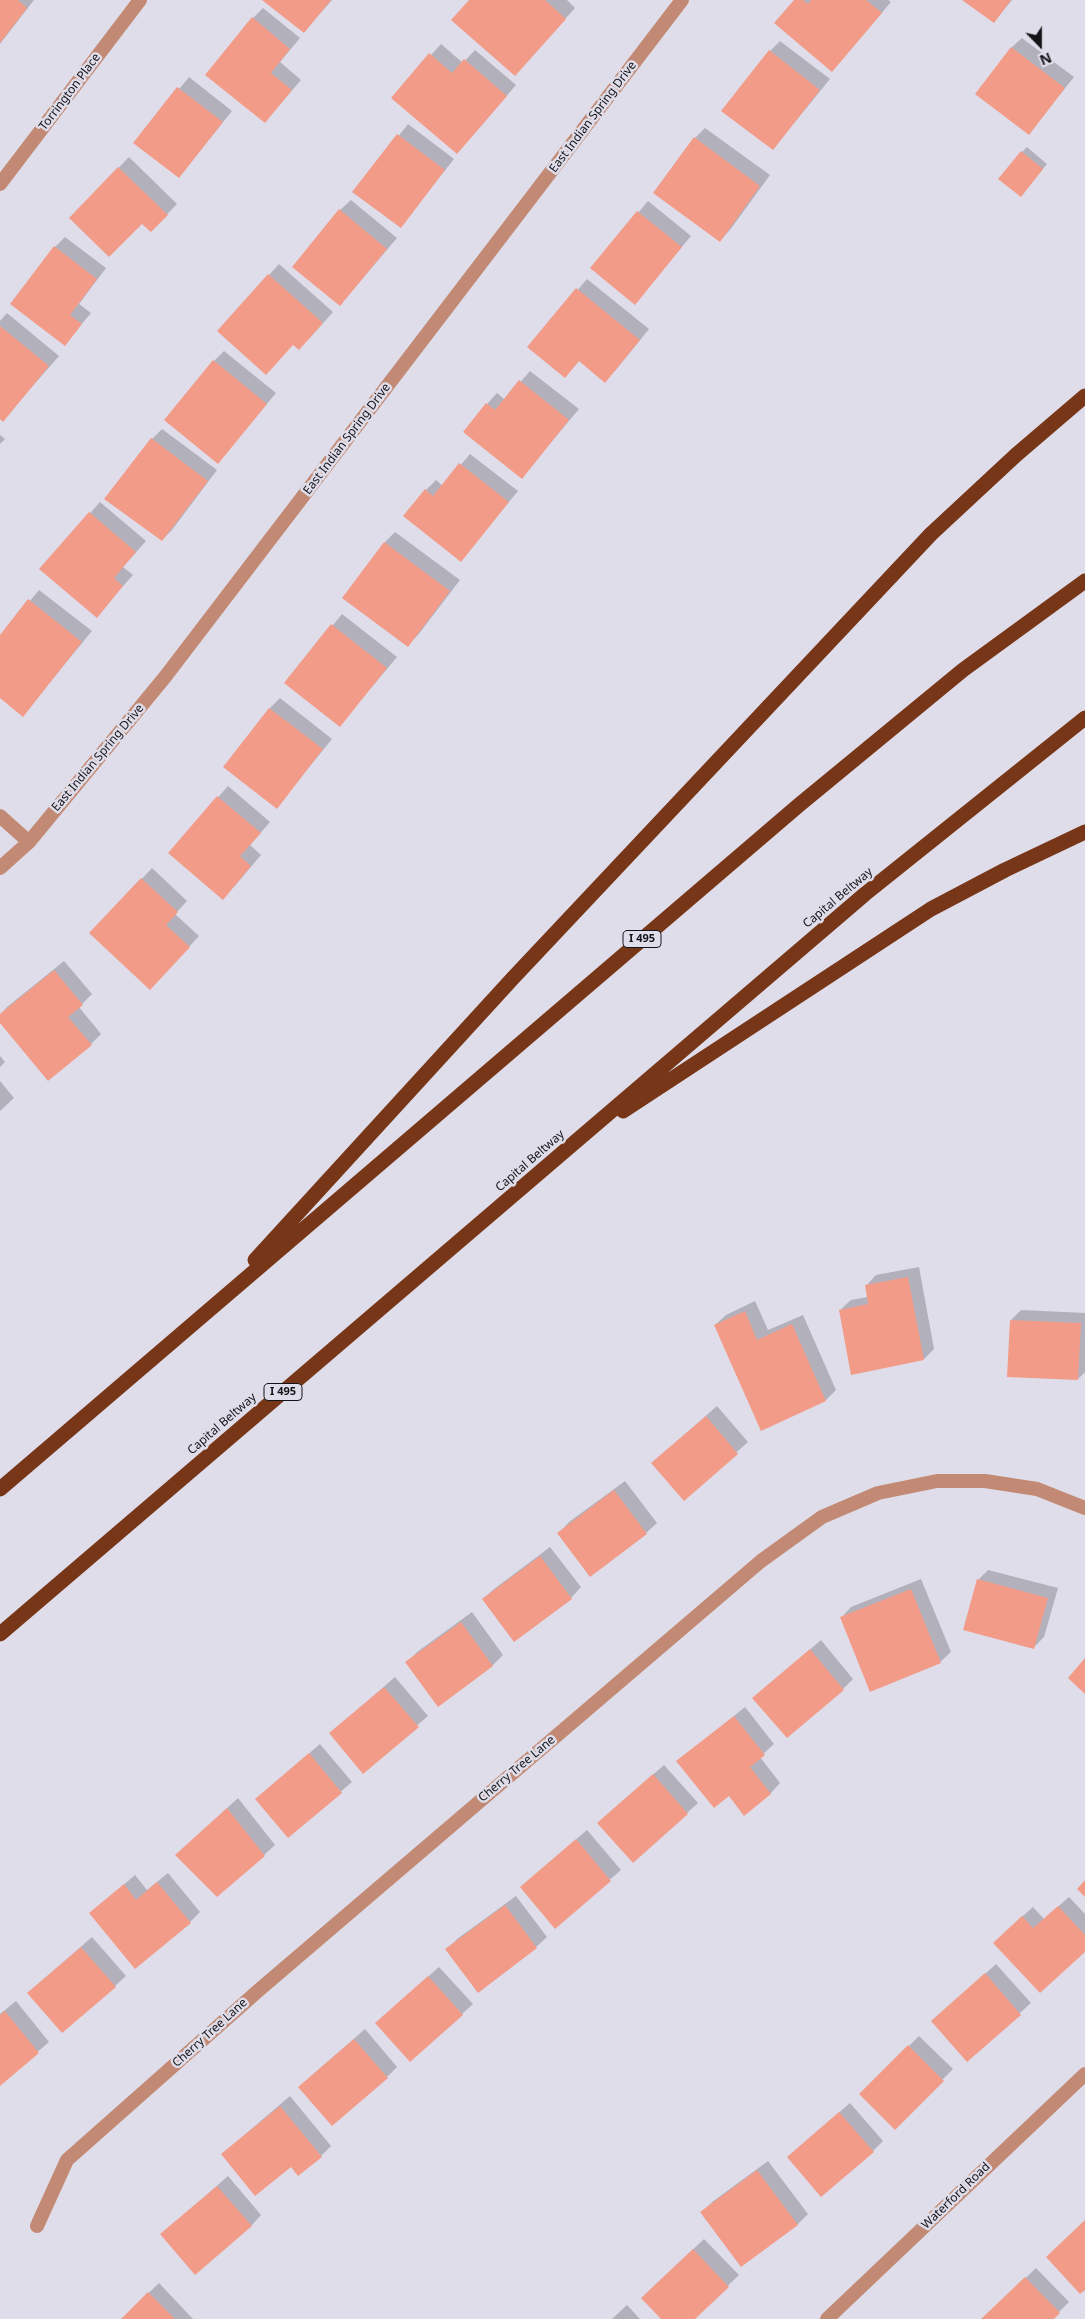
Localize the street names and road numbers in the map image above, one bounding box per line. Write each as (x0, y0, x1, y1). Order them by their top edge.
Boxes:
street label: Torrington Place (36, 51, 104, 133)
street label: East Indian Spring Drive (546, 59, 640, 175)
street label: East Indian Spring Drive (300, 381, 394, 497)
street label: East Indian Spring Drive (49, 701, 147, 815)
street label: Capital Beltway (800, 865, 876, 931)
road number: I 495 (623, 931, 661, 948)
street label: Capital Beltway (493, 1127, 567, 1195)
road number: I 495 (264, 1384, 302, 1400)
street label: Capital Beltway (185, 1390, 259, 1458)
street label: Cherry Tree Lane (476, 1733, 558, 1805)
street label: Cherry Tree Lane (170, 1996, 250, 2070)
street label: Waterford Road (919, 2160, 993, 2232)

